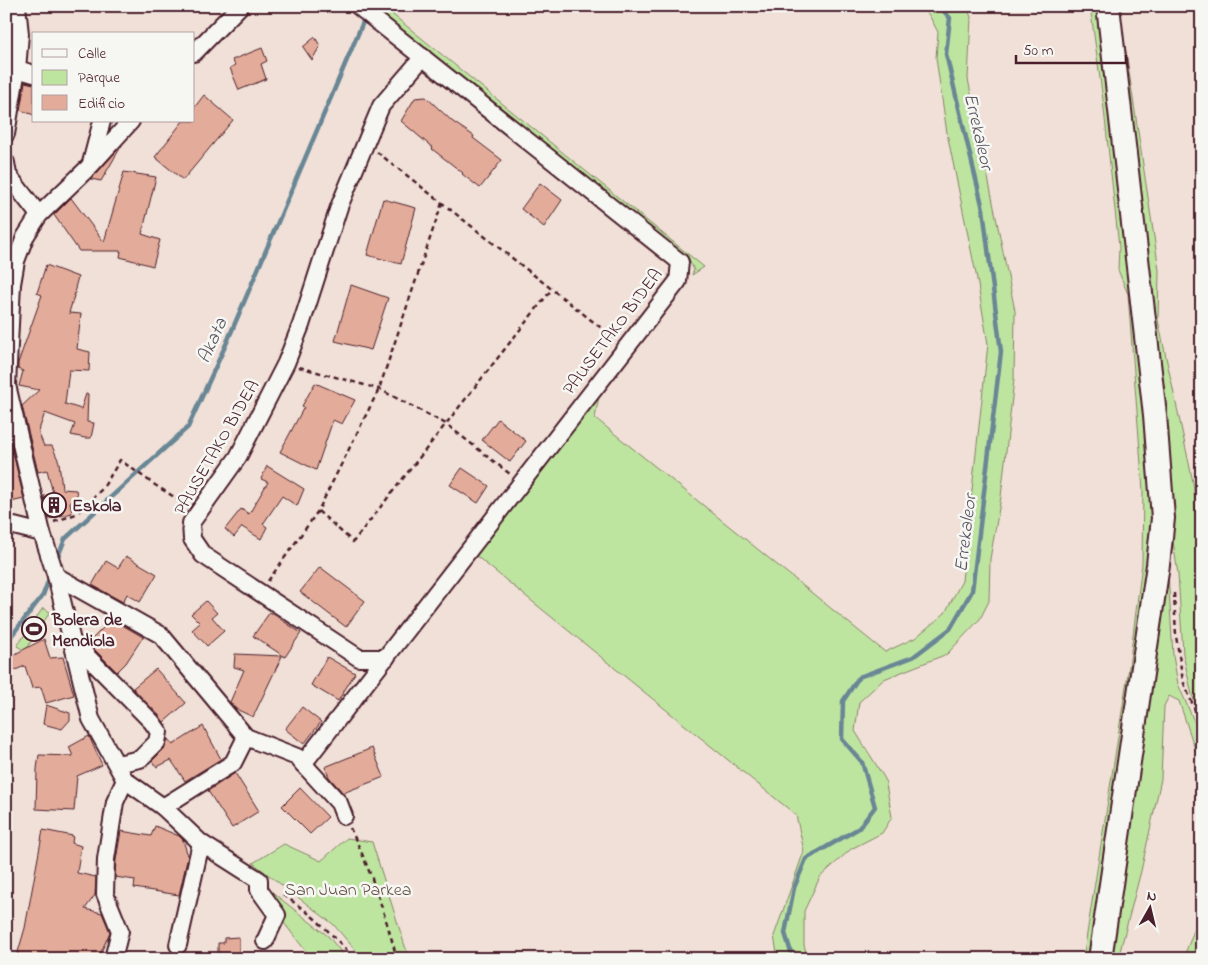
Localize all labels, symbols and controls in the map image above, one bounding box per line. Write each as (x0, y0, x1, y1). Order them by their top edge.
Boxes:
legend (32, 32, 195, 122)
scale bar (1016, 32, 1126, 64)
text: 50 m (1023, 40, 1054, 62)
text: Calle (78, 43, 106, 65)
text: Parque (78, 67, 120, 89)
water label: Errekaleor (956, 91, 1000, 175)
text: Edificio (78, 93, 125, 115)
street label: PAUSETAKO BIDEA (557, 264, 670, 401)
water label: Akata (191, 313, 235, 368)
street label: PAUSETAKO BIDEA (168, 376, 267, 520)
water label: Errekaleor (948, 491, 985, 574)
building icon: Eskola (41, 492, 67, 518)
place label: Eskola (72, 494, 122, 520)
place label: Bolera de Mendiola (51, 608, 123, 655)
sports icon: Bolera de Mendiola (21, 616, 47, 642)
park label: San Juan Parkea (284, 878, 412, 904)
north arrow (1126, 882, 1176, 932)
text: N (1145, 886, 1158, 908)

